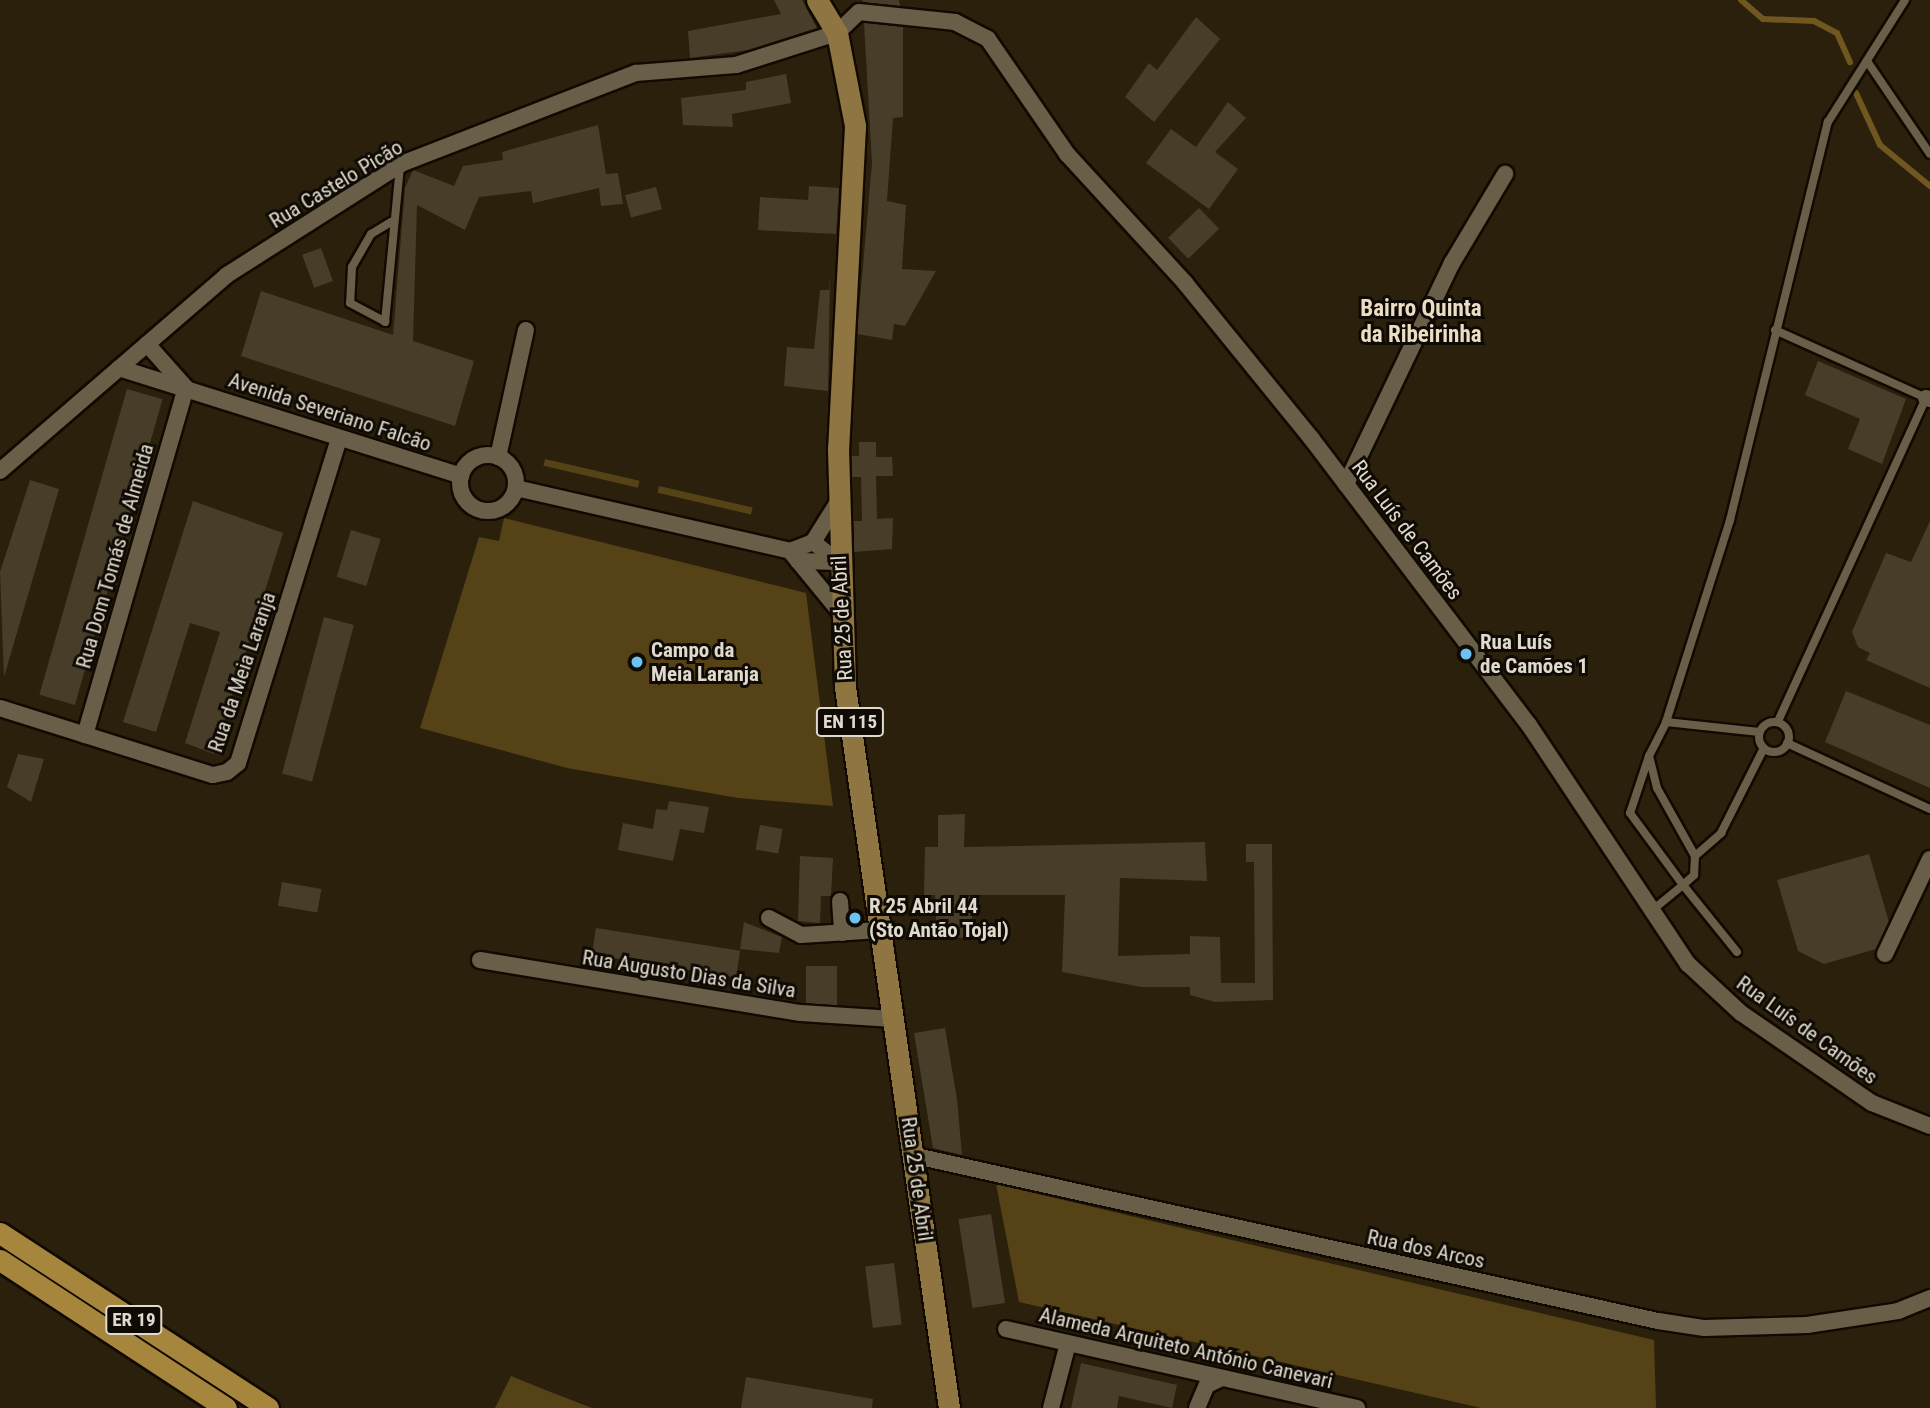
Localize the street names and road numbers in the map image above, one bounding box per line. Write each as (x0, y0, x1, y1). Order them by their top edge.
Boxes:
street label: Rua Castelo Picão (265, 134, 407, 234)
street label: Avenida Severiano Falcão (225, 367, 435, 457)
street label: Rua Dom Tomás de Almeida (71, 441, 159, 671)
street label: Rua Luís de Camões (1346, 455, 1468, 605)
street label: Rua 25 de Abril (826, 555, 858, 681)
street label: Rua da Meia Laranja (203, 589, 281, 755)
road number: EN 115 (815, 706, 885, 737)
street label: Rua Augusto Dias da Silva (580, 945, 798, 1003)
street label: Rua Luís de Camões (1732, 970, 1882, 1090)
street label: Rua 25 de Abril (896, 1115, 938, 1243)
street label: Rua dos Arcos (1365, 1224, 1487, 1274)
street label: Alameda Arquiteto António Canevari (1037, 1302, 1335, 1394)
road number: ER 19 (104, 1304, 164, 1336)

